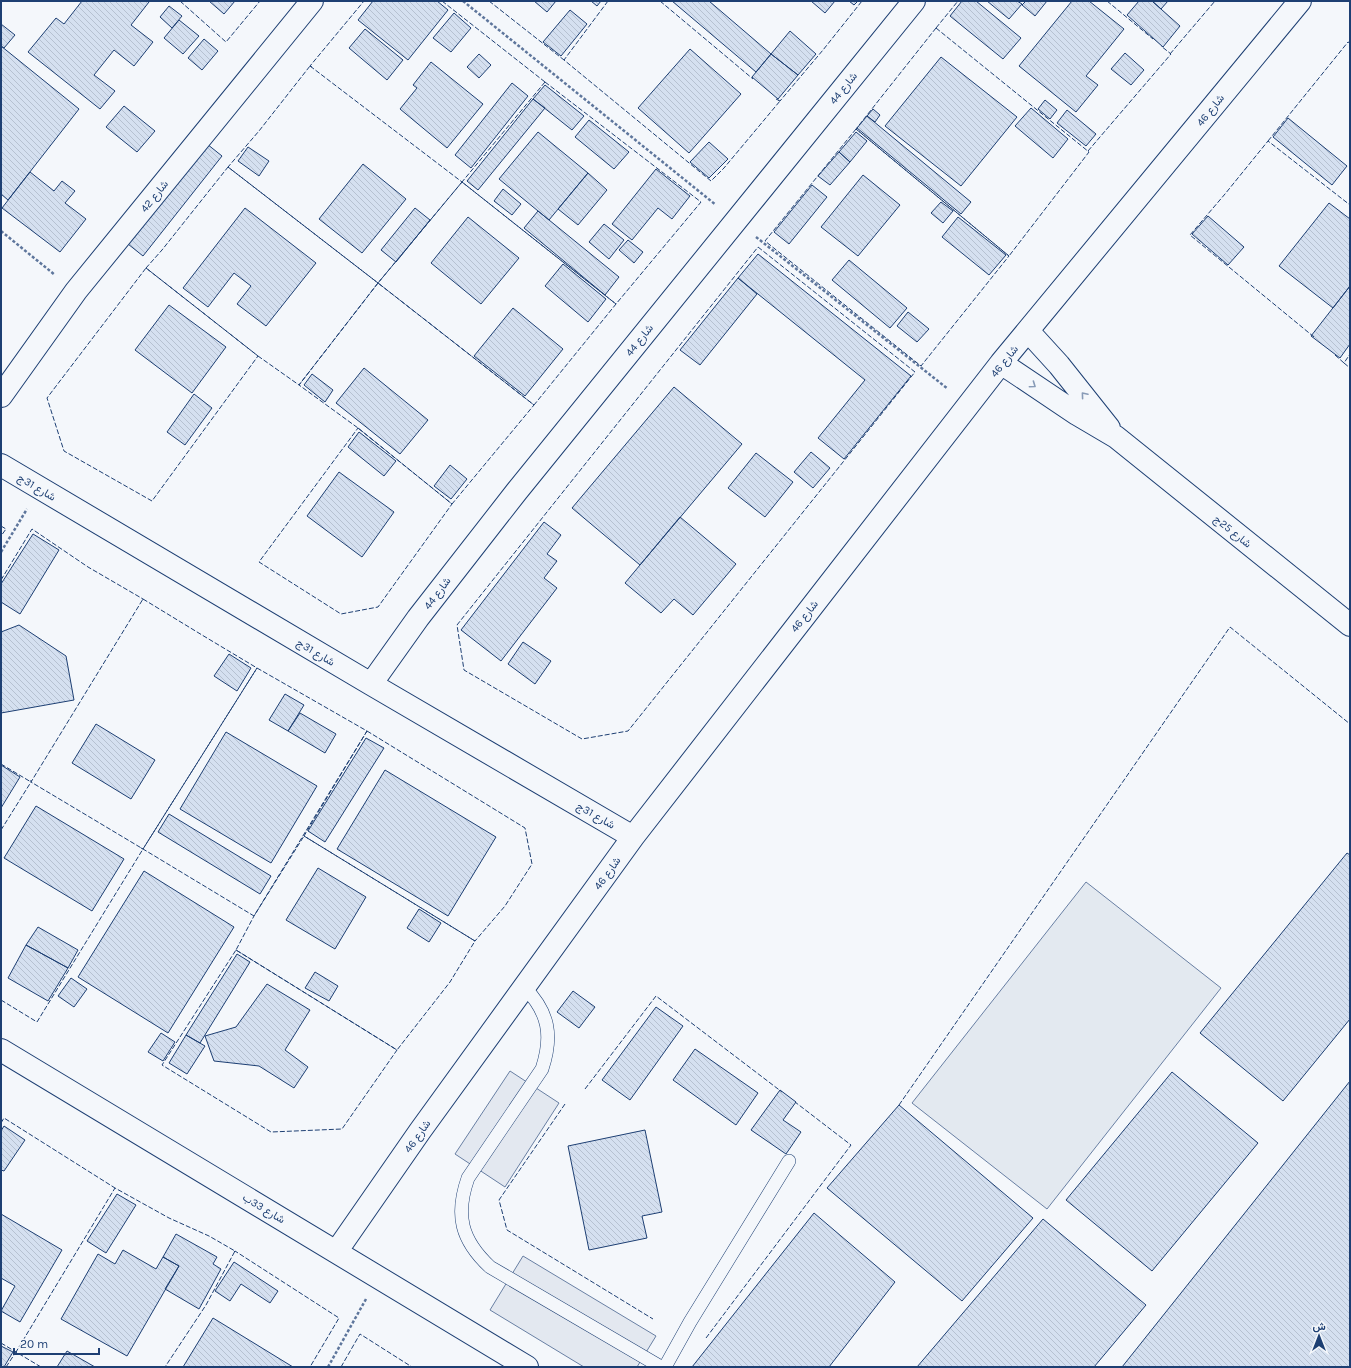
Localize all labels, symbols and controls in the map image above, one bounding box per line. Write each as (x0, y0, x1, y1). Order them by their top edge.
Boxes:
street label: شارع 44 (827, 70, 861, 107)
street label: شارع 46 (1194, 92, 1228, 129)
street label: شارع 42 (138, 177, 172, 216)
street label: شارع 44 (623, 322, 657, 359)
street label: شارع 46 (988, 343, 1022, 380)
one-way arrow (1029, 380, 1036, 388)
one-way arrow (1081, 393, 1088, 400)
street label: شارع 31ج (15, 471, 58, 505)
street label: شارع 25ج (1211, 512, 1254, 551)
street label: شارع 44 (421, 574, 455, 613)
street label: شارع 46 (788, 597, 822, 636)
street label: شارع 31ج (294, 636, 337, 670)
street label: شارع 31ج (574, 799, 618, 833)
street label: شارع 46 (591, 854, 625, 893)
street label: شارع 46 (401, 1117, 434, 1156)
street label: شارع 33ب (240, 1191, 288, 1227)
north arrow (1299, 1316, 1339, 1356)
text: ش (1312, 1320, 1326, 1333)
scale bar (14, 1330, 99, 1356)
text: 20 m (20, 1337, 48, 1351)

